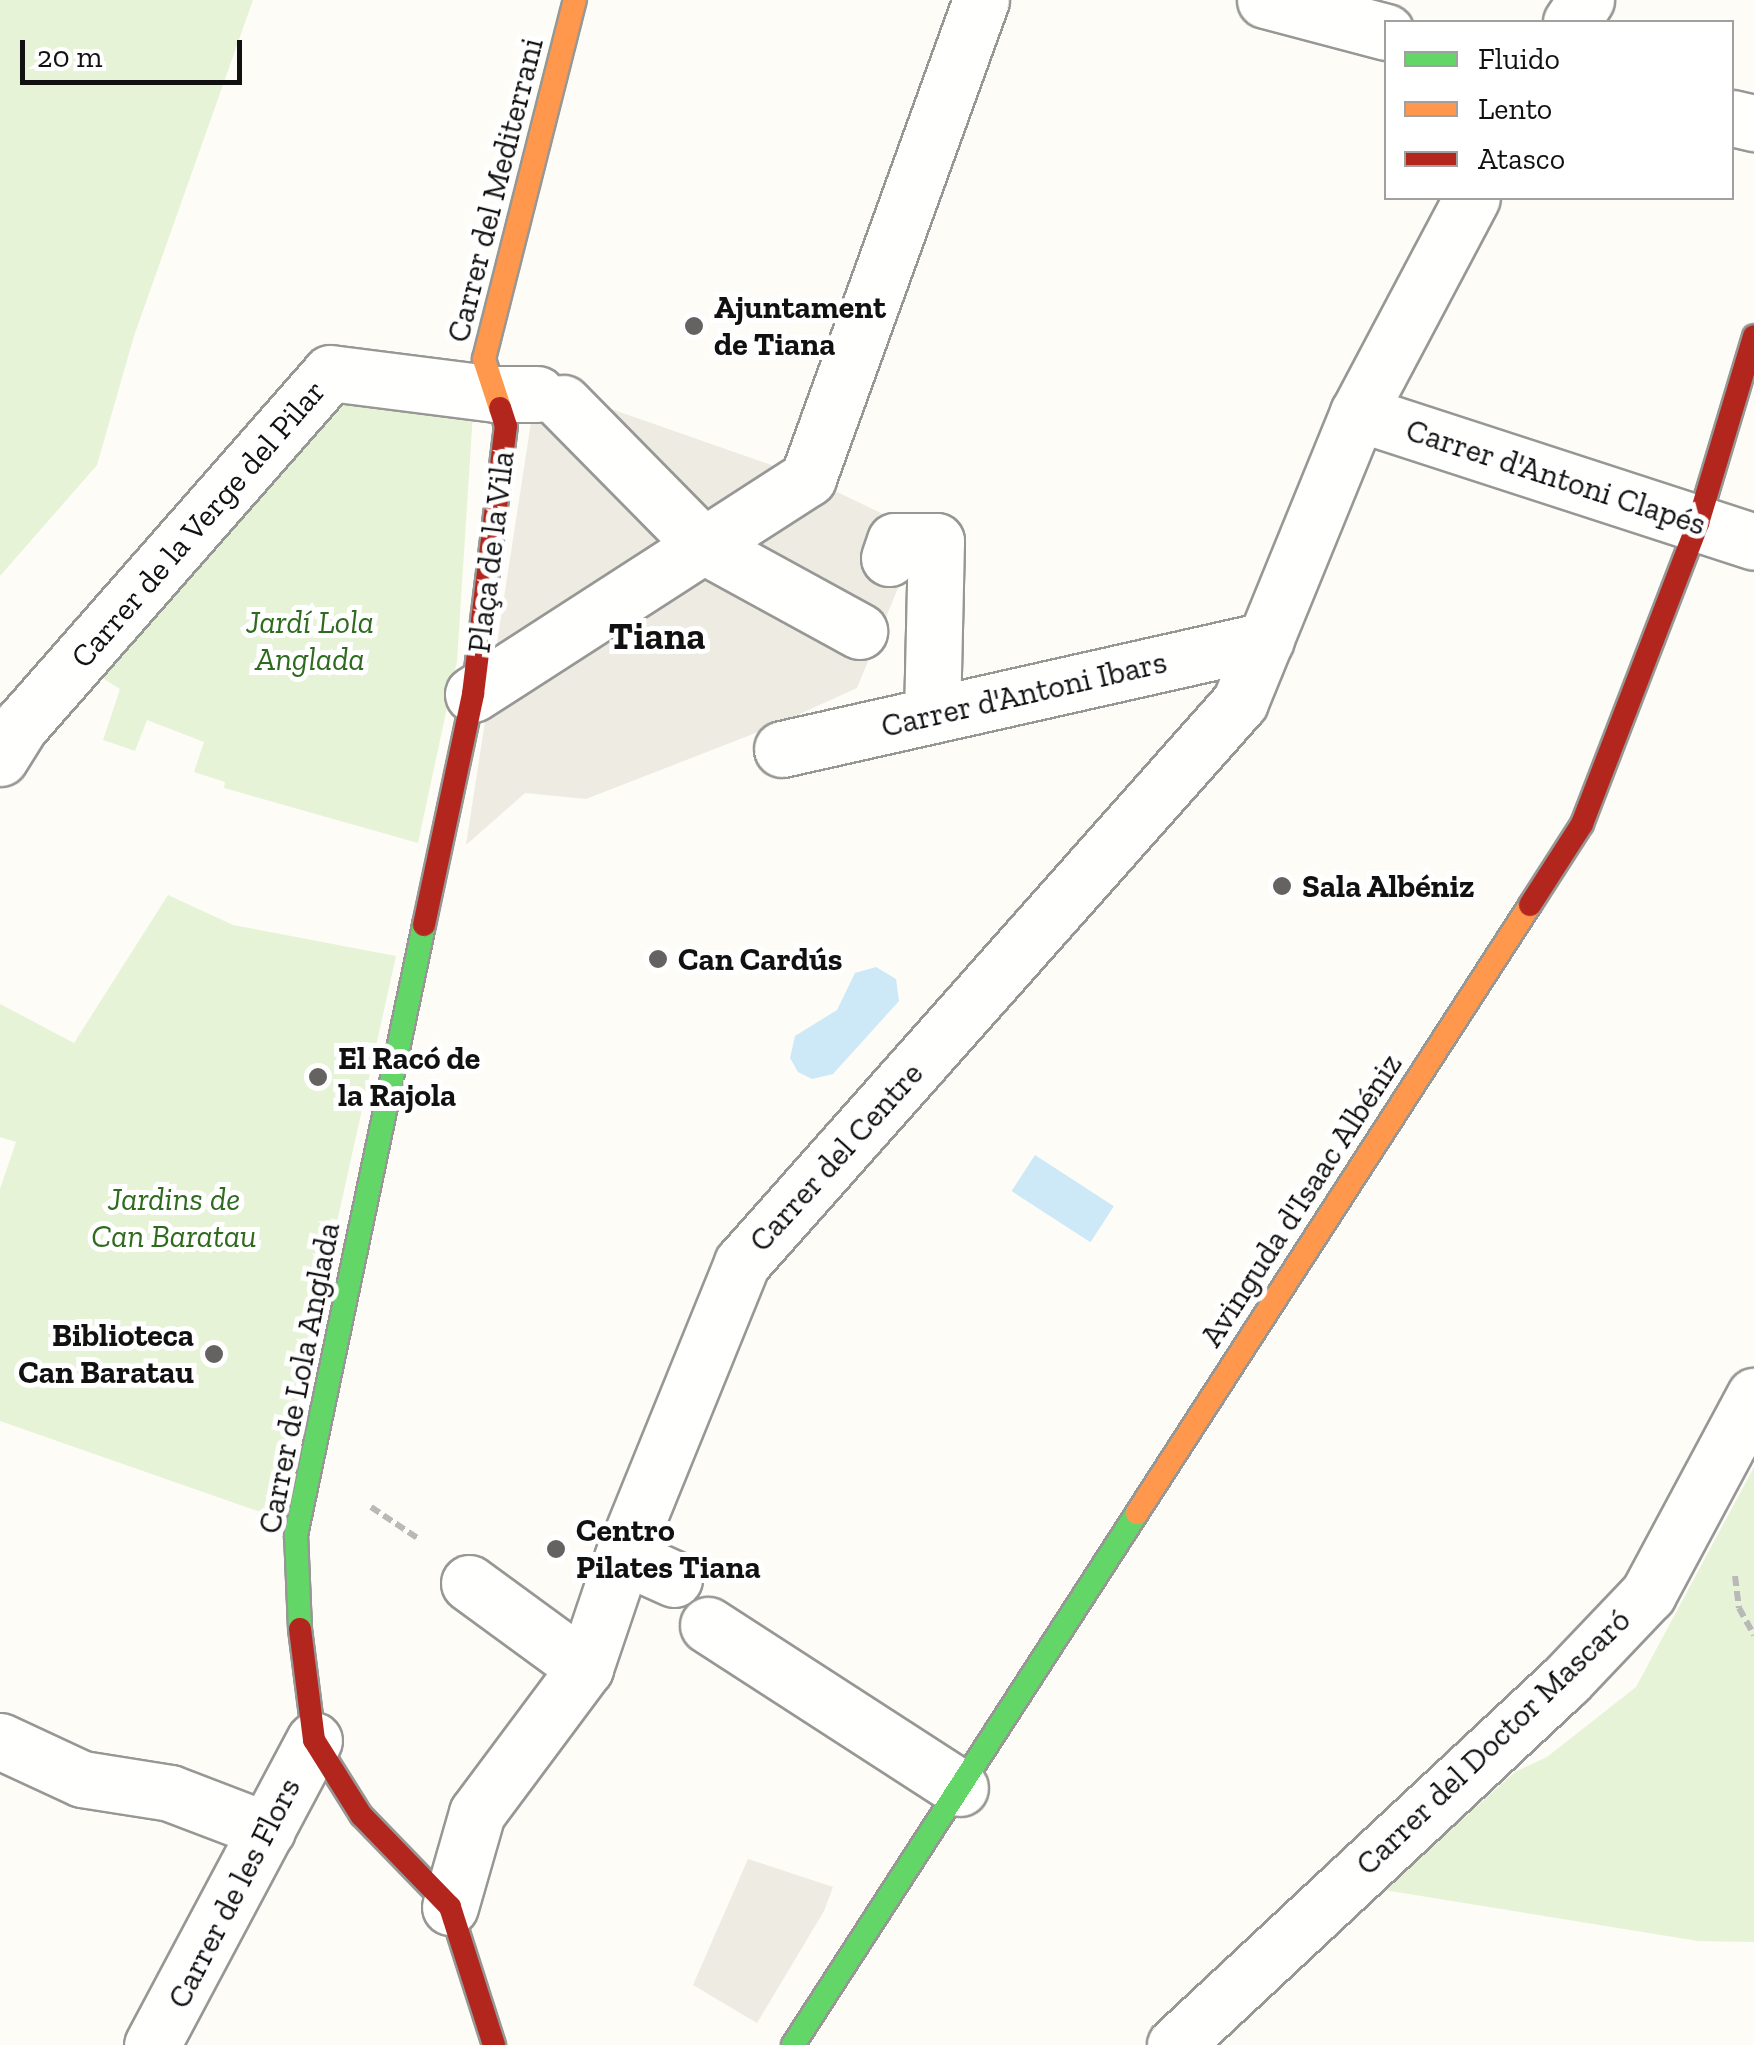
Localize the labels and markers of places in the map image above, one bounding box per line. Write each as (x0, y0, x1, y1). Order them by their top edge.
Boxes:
place label: Ajuntament de Tiana (714, 289, 886, 364)
marker: Ajuntament de Tiana (683, 315, 705, 337)
place label: Sala Albéniz (1302, 867, 1475, 905)
marker: Sala Albéniz (1271, 875, 1293, 897)
place label: Can Cardús (678, 940, 842, 978)
marker: Can Cardús (647, 948, 669, 970)
place label: El Racó de la Rajola (338, 1040, 480, 1115)
marker: El Racó de la Rajola (307, 1066, 329, 1088)
place label: Biblioteca Can Baratau (18, 1317, 194, 1392)
marker: Biblioteca Can Baratau (203, 1343, 225, 1365)
place label: Centro Pilates Tiana (576, 1512, 761, 1587)
marker: Centro Pilates Tiana (545, 1538, 567, 1560)

